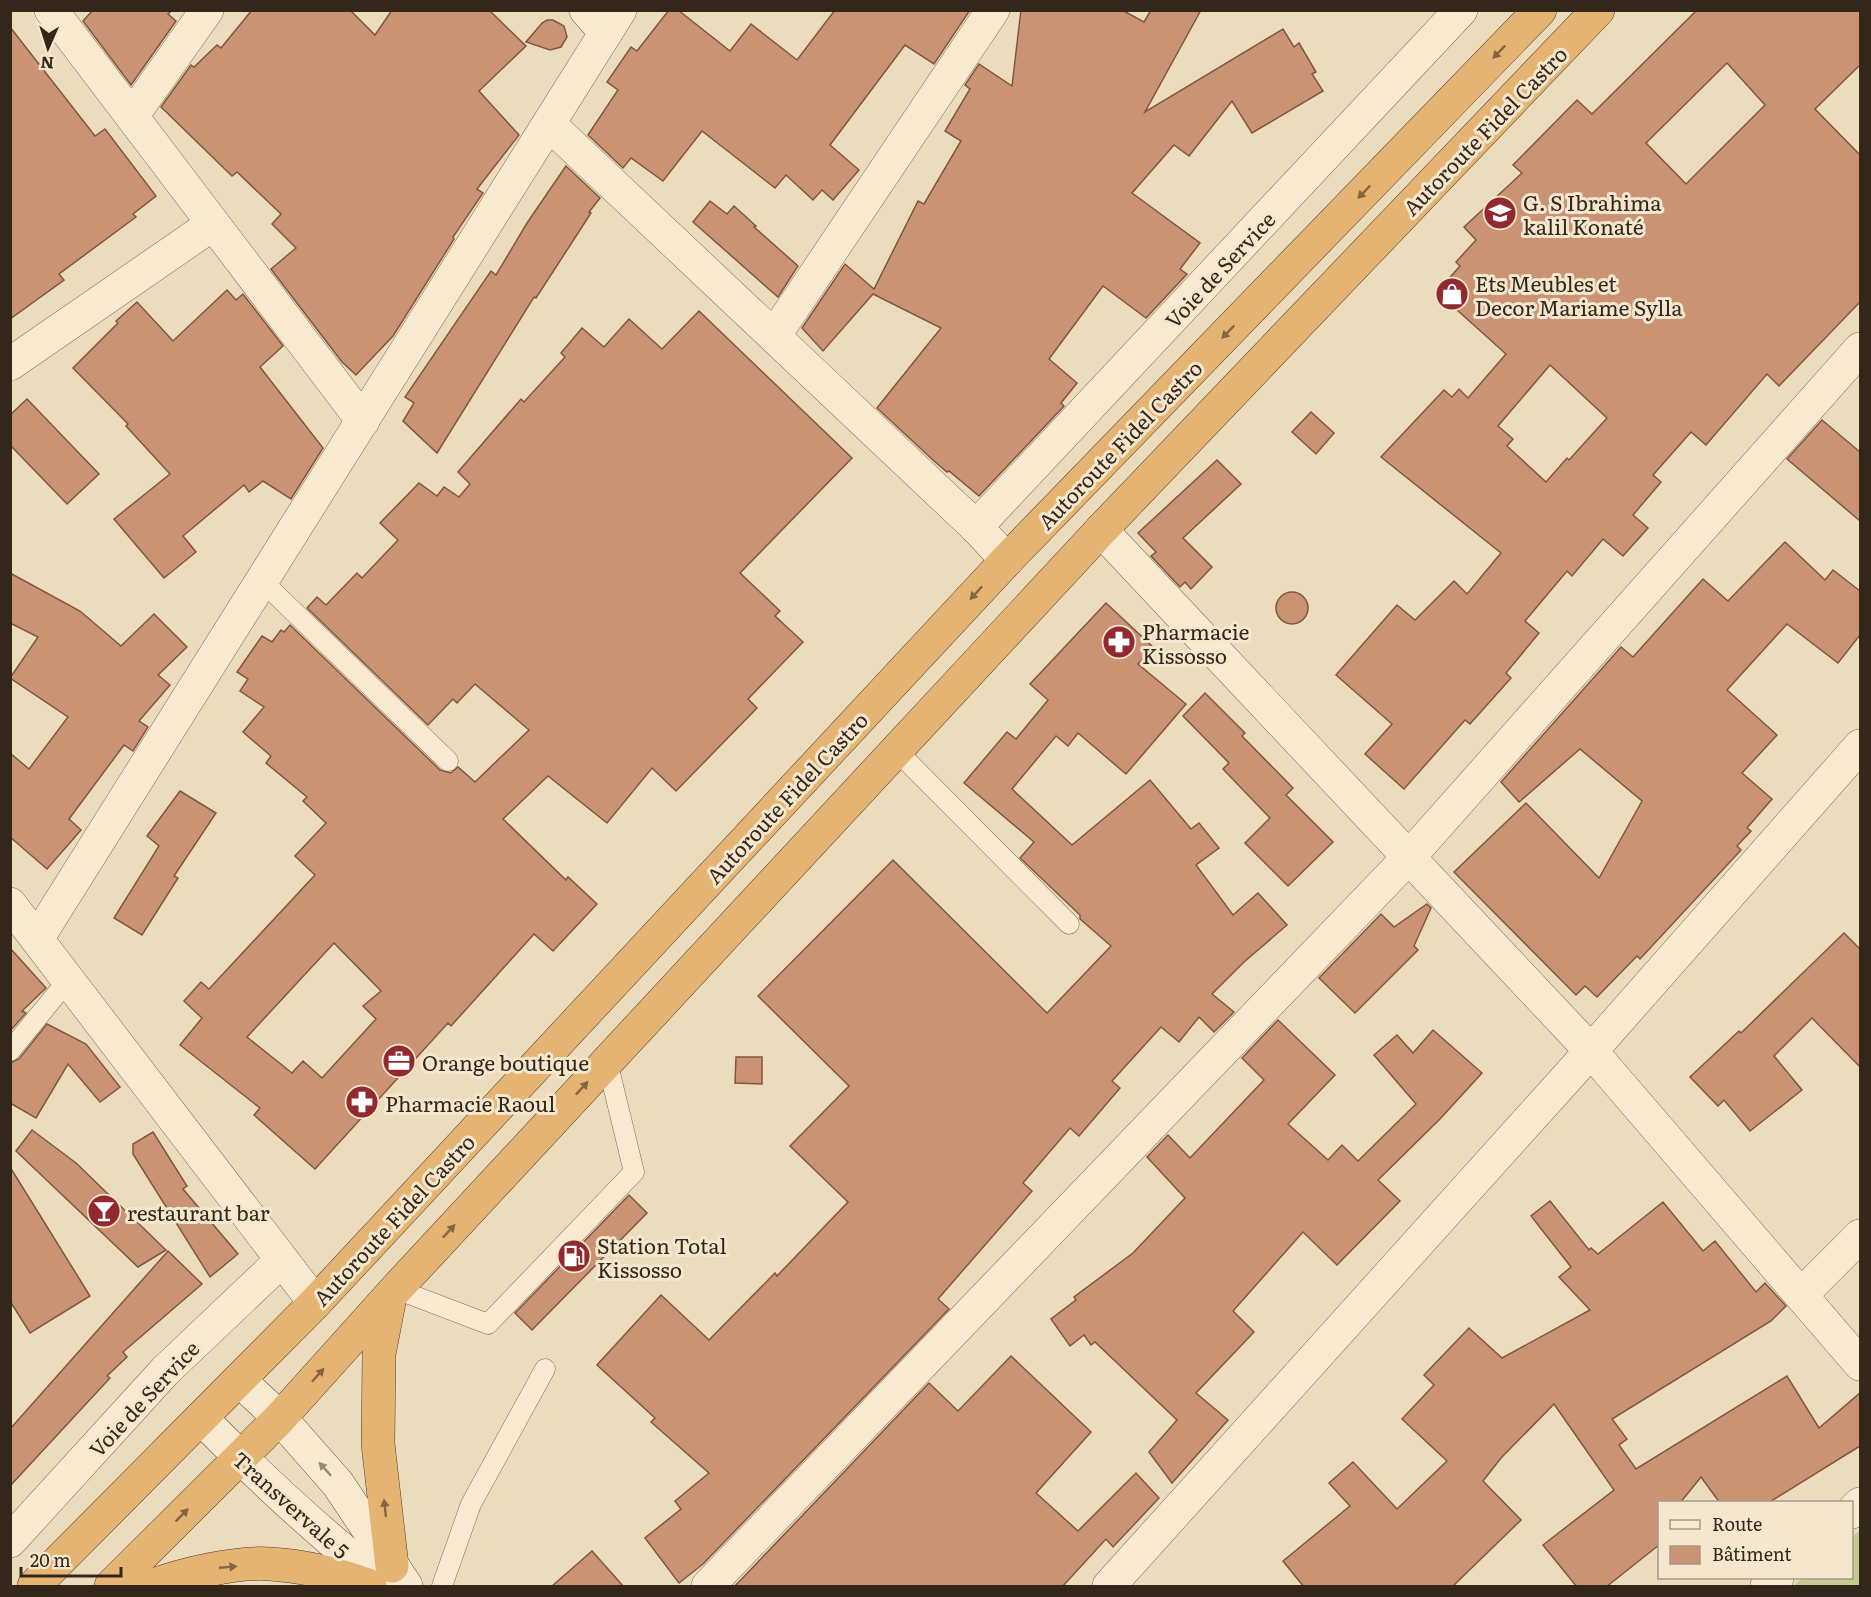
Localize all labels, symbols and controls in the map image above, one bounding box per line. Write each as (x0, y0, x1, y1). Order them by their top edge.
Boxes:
north arrow (18, 18, 78, 78)
street label: Autoroute Fidel Castro (1395, 38, 1573, 222)
one-way arrow (1493, 45, 1507, 59)
text: N (40, 52, 55, 76)
one-way arrow (1357, 185, 1371, 199)
place label: G. S Ibrahima kalil Konaté (1523, 186, 1662, 241)
school or university icon: G. S Ibrahima kalil Konaté (1482, 195, 1518, 231)
street label: Voie de Service (1157, 204, 1281, 334)
place label: Ets Meubles et Decor Mariame Sylla (1475, 267, 1683, 322)
shop icon: Ets Meubles et Decor Mariame Sylla (1434, 276, 1470, 312)
one-way arrow (1221, 325, 1235, 339)
street label: Autoroute Fidel Castro (1030, 352, 1208, 536)
one-way arrow (969, 586, 983, 601)
place label: Pharmacie Kissosso (1142, 615, 1250, 670)
pharmacy icon: Pharmacie Kissosso (1101, 624, 1137, 660)
street label: Autoroute Fidel Castro (698, 704, 874, 890)
office icon: Orange boutique (381, 1043, 417, 1079)
place label: Orange boutique (422, 1046, 589, 1077)
one-way arrow (575, 1081, 589, 1096)
pharmacy icon: Pharmacie Raoul (344, 1084, 380, 1120)
place label: Pharmacie Raoul (385, 1087, 555, 1118)
street label: Autoroute Fidel Castro (305, 1126, 481, 1312)
bar icon: restaurant bar (86, 1193, 122, 1229)
place label: restaurant bar (127, 1196, 270, 1227)
one-way arrow (442, 1225, 456, 1239)
place label: Station Total Kissosso (597, 1229, 727, 1284)
fuel station icon: Station Total Kissosso (556, 1238, 592, 1274)
street label: Voie de Service (81, 1333, 205, 1463)
one-way arrow (311, 1368, 325, 1383)
street label: Transvervale 5 (227, 1443, 357, 1565)
one-way arrow (318, 1462, 332, 1477)
one-way arrow (381, 1498, 390, 1517)
legend (1658, 1501, 1853, 1579)
one-way arrow (175, 1509, 189, 1523)
text: Route (1712, 1510, 1762, 1537)
scale bar (21, 1540, 122, 1578)
text: Bâtiment (1712, 1540, 1792, 1567)
text: 20 m (30, 1546, 71, 1573)
one-way arrow (218, 1562, 237, 1572)

